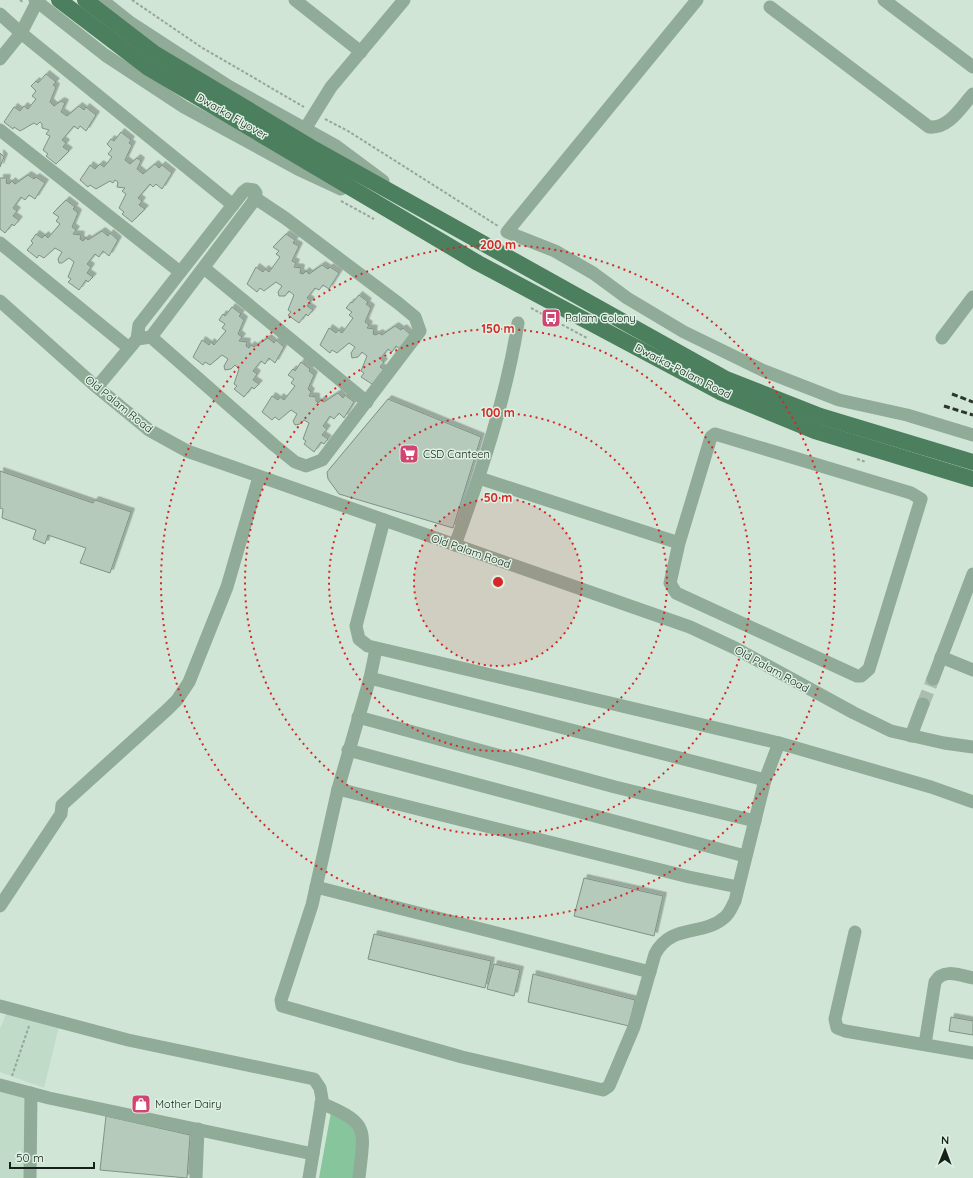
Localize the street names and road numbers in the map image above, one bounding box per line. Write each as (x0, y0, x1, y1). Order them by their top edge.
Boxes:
street label: Dwarka Flyover (194, 90, 271, 142)
street label: Dwarka-Palam Road (632, 341, 734, 401)
street label: Old Palam Road (82, 372, 156, 436)
street label: Old Palam Road (429, 531, 513, 571)
street label: Old Palam Road (732, 643, 812, 695)

